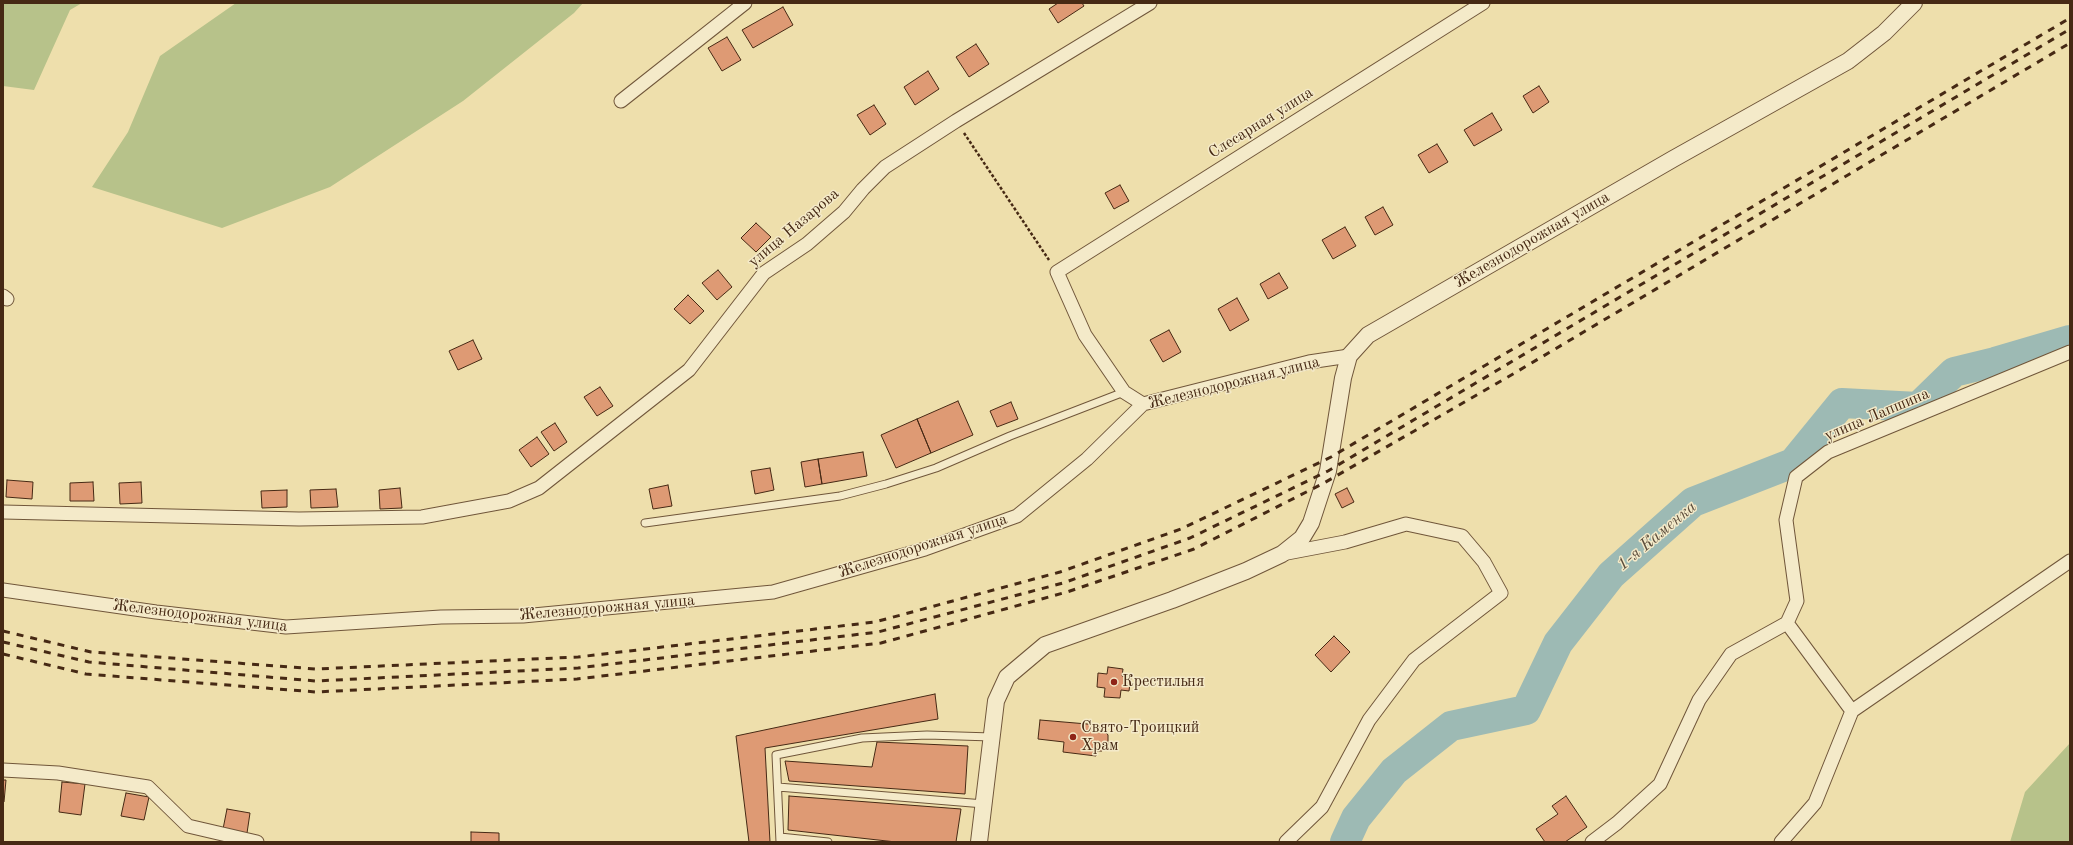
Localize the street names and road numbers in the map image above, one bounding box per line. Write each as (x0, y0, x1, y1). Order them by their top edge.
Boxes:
street label: Слесарная улица (1205, 83, 1317, 163)
street label: улица Назарова (745, 184, 843, 272)
street label: Железнодорожная улица (1451, 188, 1613, 292)
street label: Железнодорожная улица (1146, 352, 1322, 414)
street label: улица Лапшина (1822, 384, 1932, 446)
street label: Железнодорожная улица (836, 510, 1010, 582)
street label: Железнодорожная улица (518, 591, 696, 625)
street label: Железнодорожная улица (111, 596, 289, 636)

